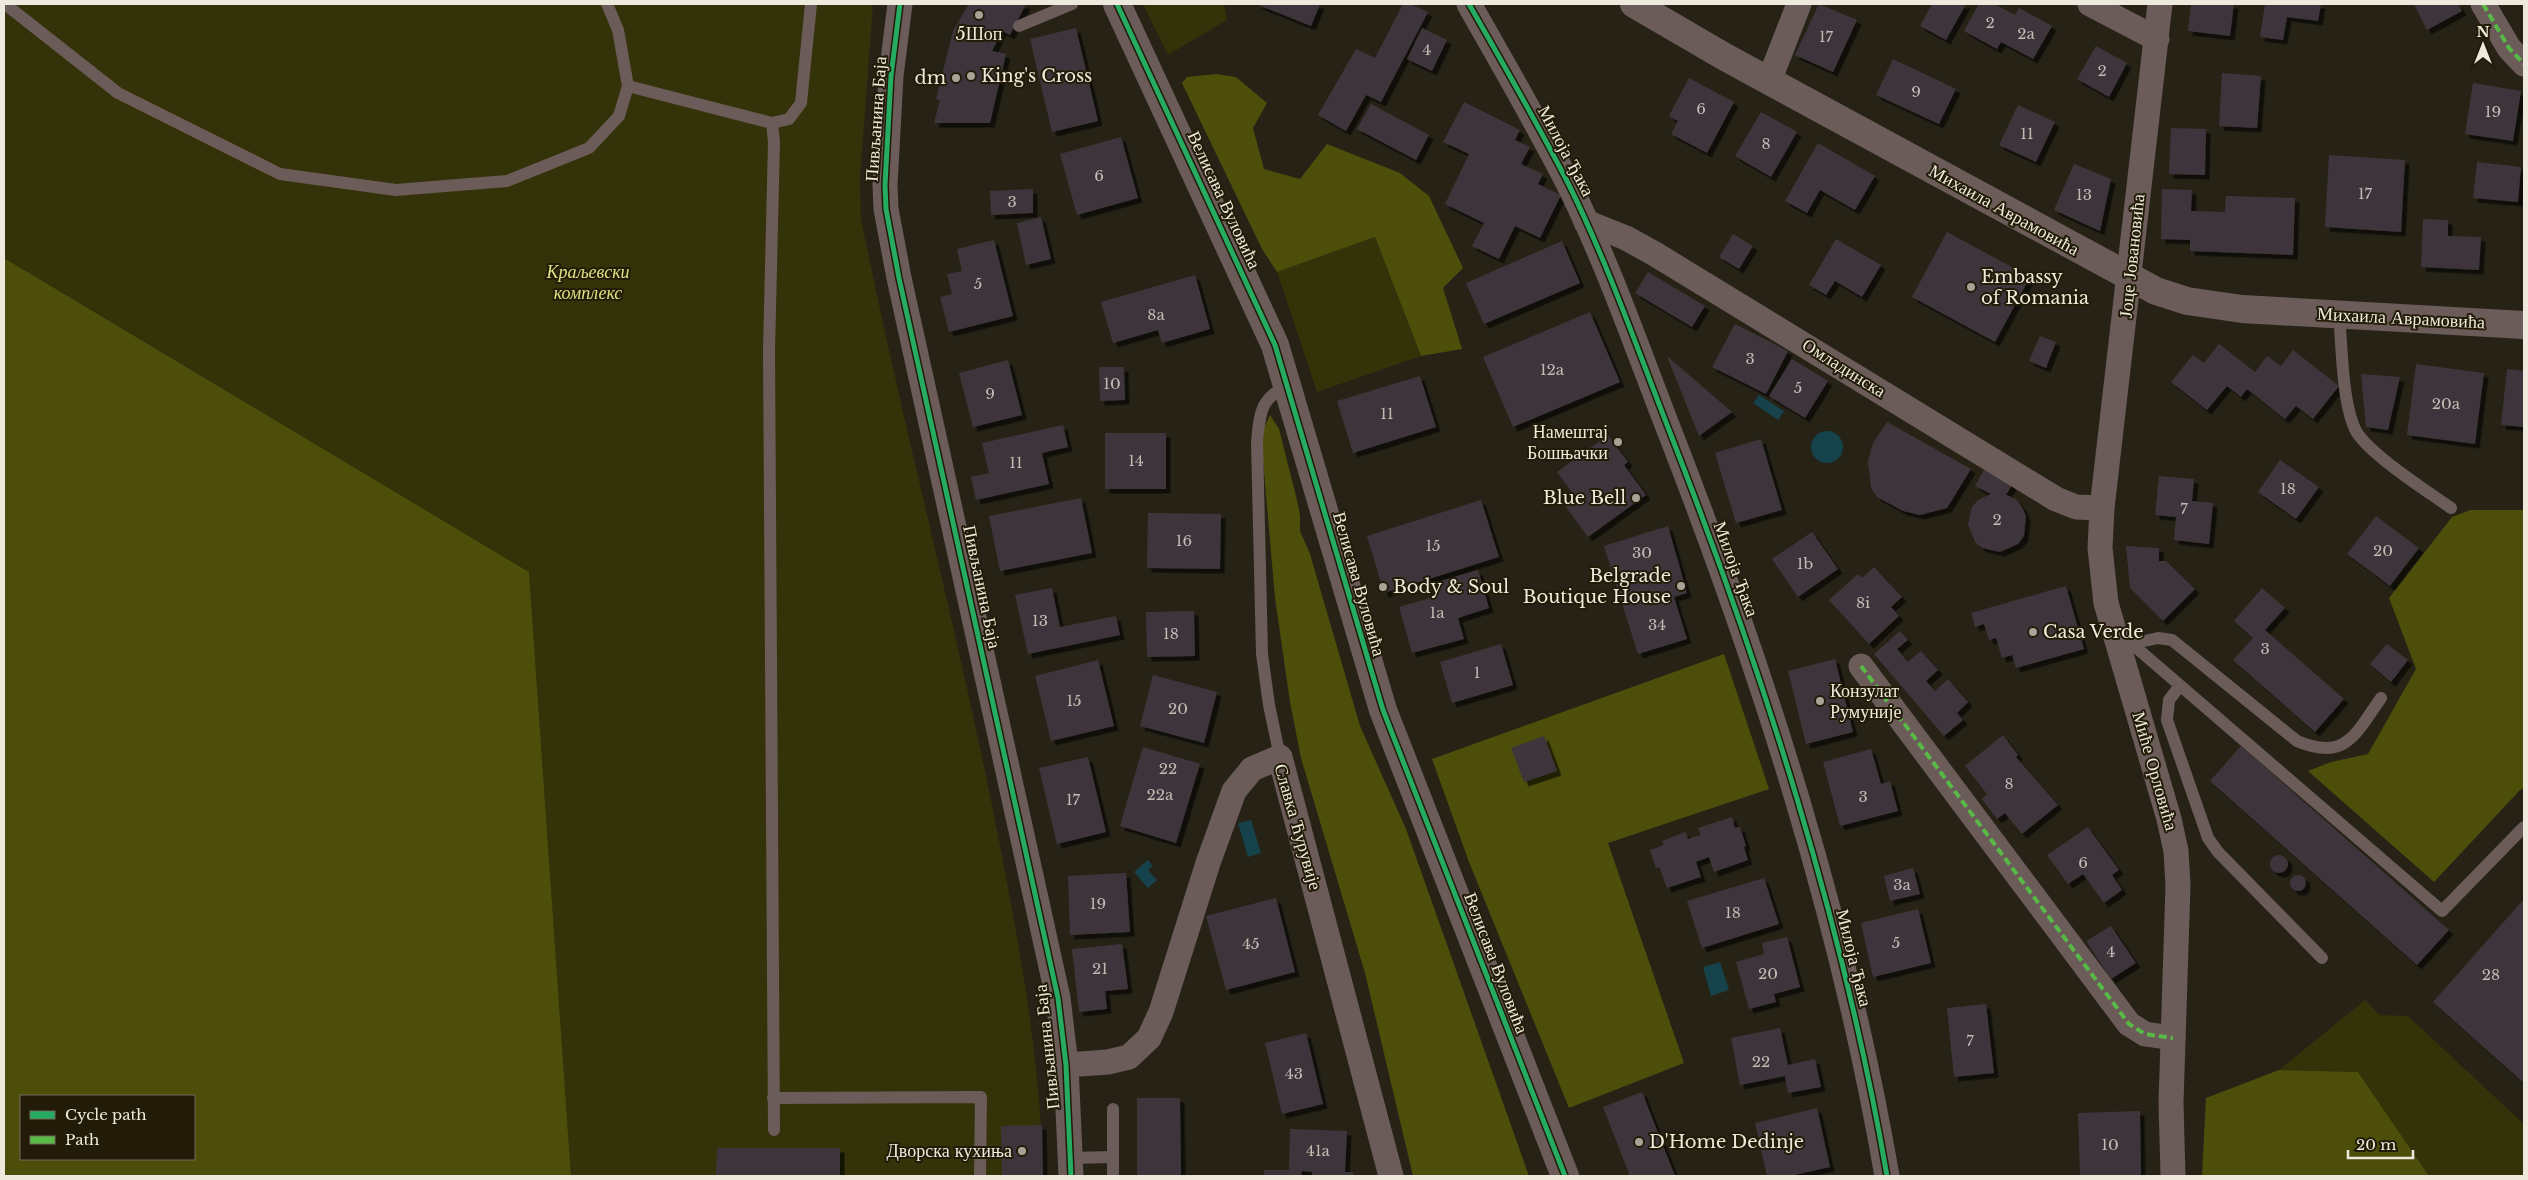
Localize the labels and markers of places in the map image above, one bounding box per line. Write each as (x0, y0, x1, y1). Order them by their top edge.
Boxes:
marker: 5Шоп (973, 9, 985, 21)
place label: 5Шоп (955, 23, 1003, 45)
place label: King's Cross (981, 65, 1092, 87)
place label: dm (915, 67, 946, 89)
marker: King's Cross (965, 70, 977, 82)
marker: dm (950, 72, 962, 84)
place label: Embassy of Romania (1981, 266, 2089, 309)
marker: Embassy of Romania (1965, 281, 1977, 293)
place label: Намештај Бошњачки (1527, 421, 1608, 464)
marker: Намештај Бошњачки (1612, 436, 1624, 448)
place label: Blue Bell (1543, 487, 1626, 509)
marker: Blue Bell (1630, 492, 1642, 504)
place label: Belgrade Boutique House (1523, 565, 1671, 608)
place label: Body & Soul (1393, 576, 1509, 598)
marker: Belgrade Boutique House (1675, 580, 1687, 592)
marker: Body & Soul (1377, 581, 1389, 593)
place label: Casa Verde (2043, 621, 2144, 643)
marker: Casa Verde (2027, 626, 2039, 638)
place label: Конзулат Румуније (1830, 680, 1901, 723)
marker: Конзулат Румуније (1814, 695, 1826, 707)
place label: D'Home Dedinje (1649, 1131, 1804, 1153)
marker: D'Home Dedinje (1633, 1136, 1645, 1148)
place label: Дворска кухиња (887, 1140, 1012, 1162)
marker: Дворска кухиња (1016, 1145, 1028, 1157)

